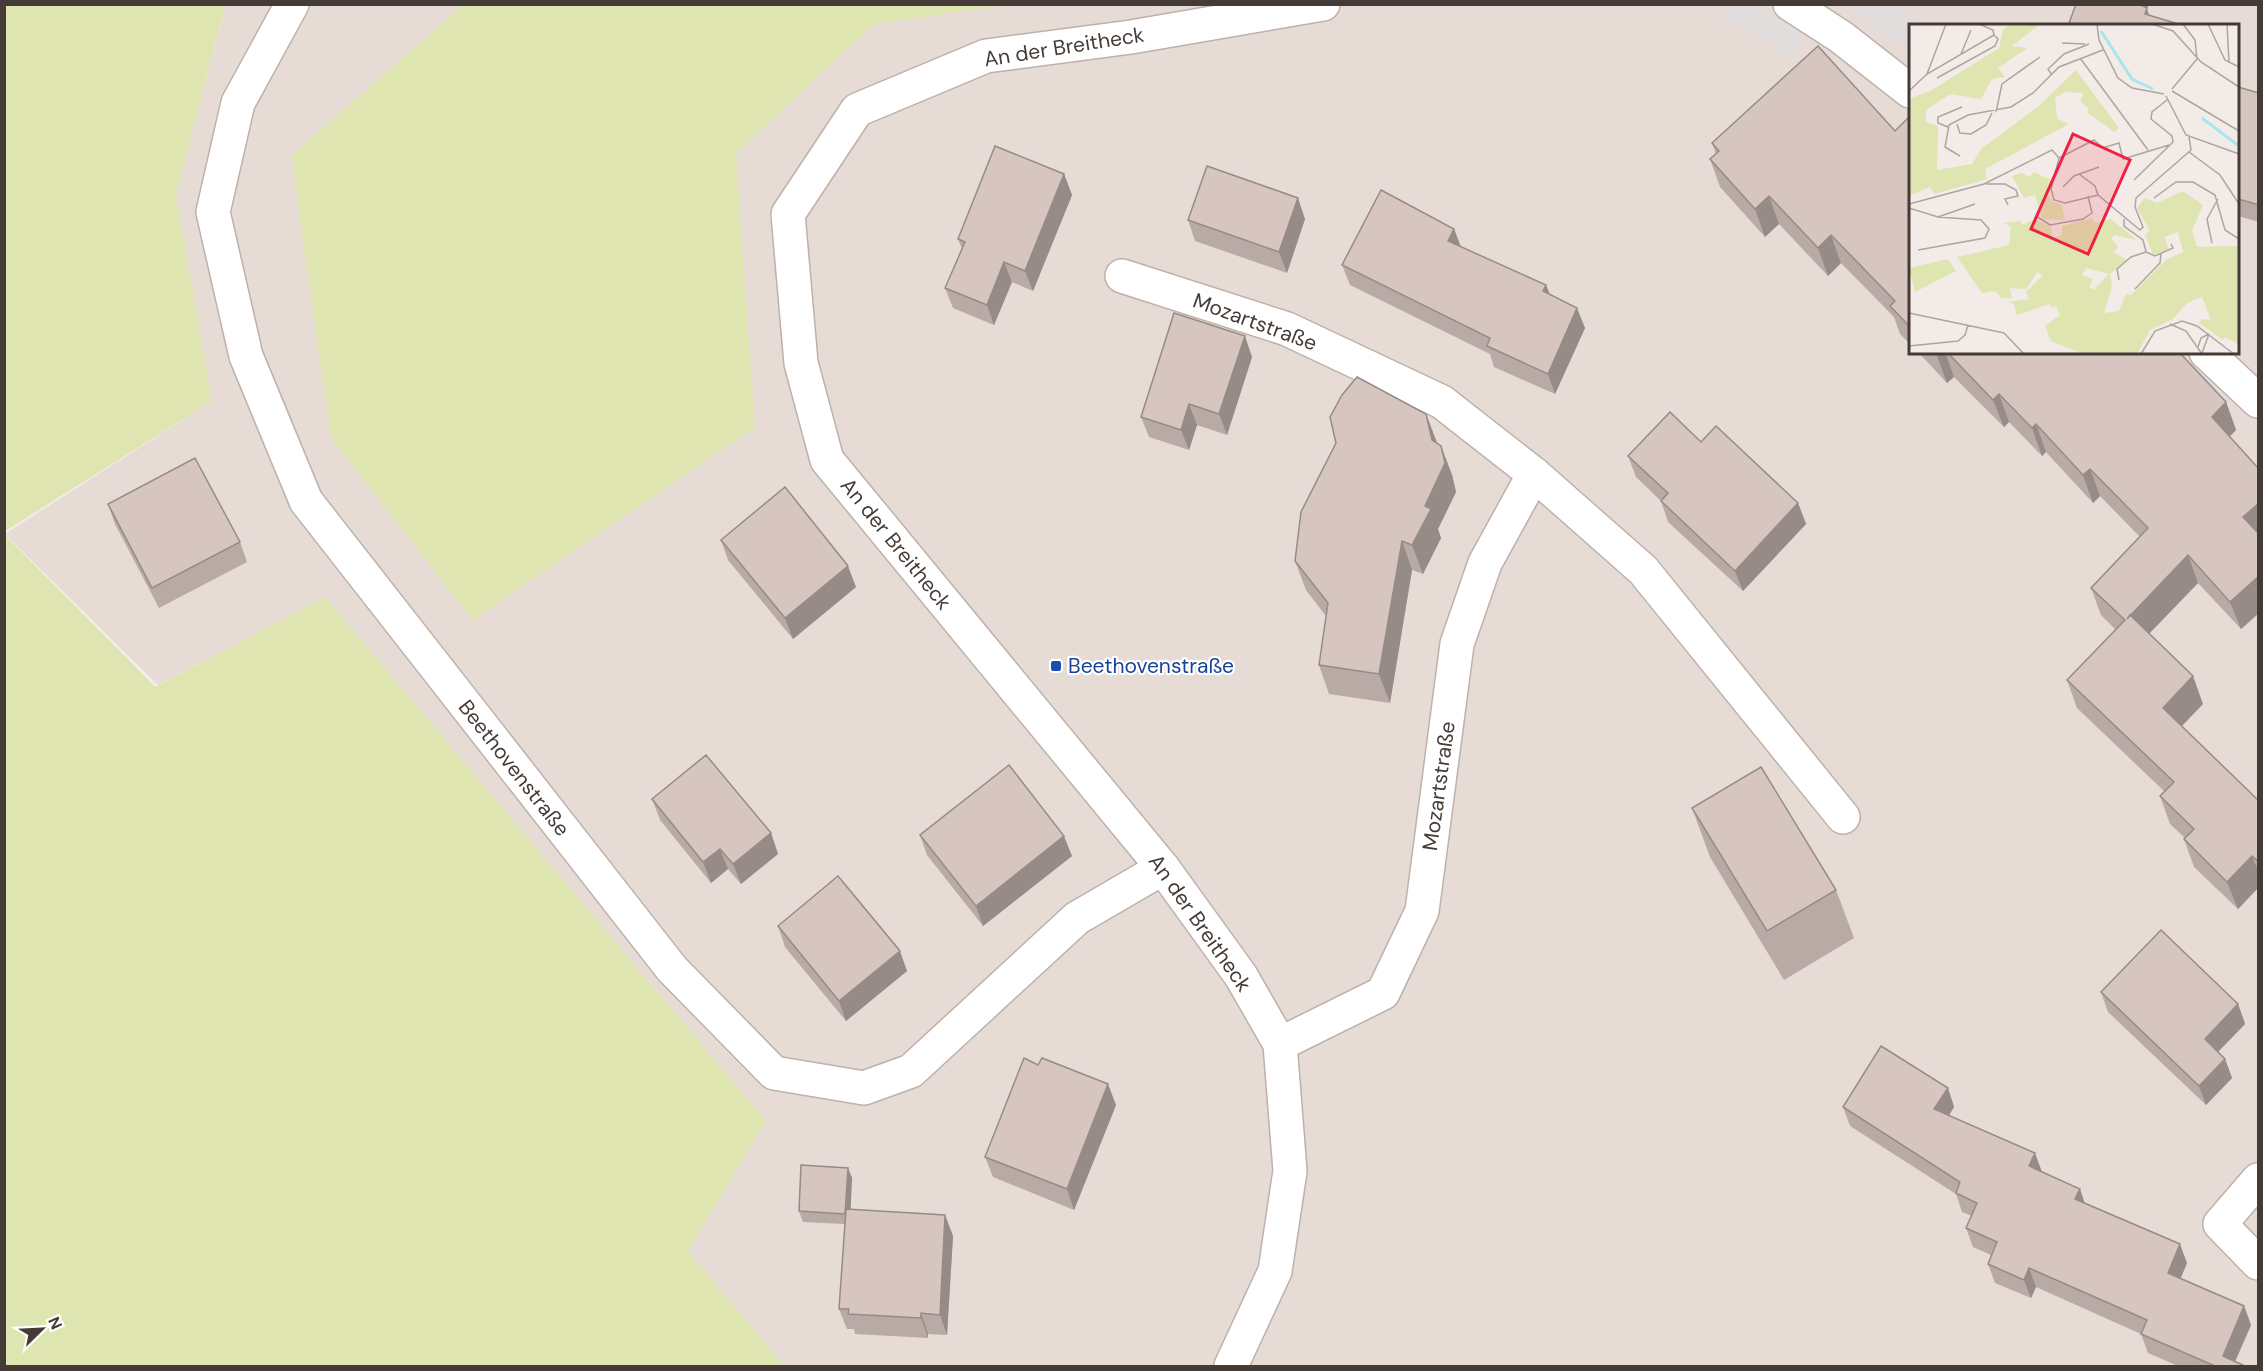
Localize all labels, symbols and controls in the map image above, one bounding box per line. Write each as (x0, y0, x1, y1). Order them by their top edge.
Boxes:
street label: An der Breitheck (982, 20, 1147, 73)
inset map (1909, 24, 2239, 354)
street label: Mozartstraße (1189, 287, 1321, 357)
street label: An der Breitheck (834, 472, 958, 616)
place label: Beethovenstraße (1068, 652, 1234, 680)
marker: Beethovenstraße (1049, 659, 1063, 673)
street label: Beethovenstraße (452, 694, 576, 842)
street label: Mozartstraße (1416, 720, 1462, 852)
street label: An der Breitheck (1142, 849, 1258, 998)
north arrow (12, 1299, 72, 1359)
text: N (43, 1314, 67, 1333)

